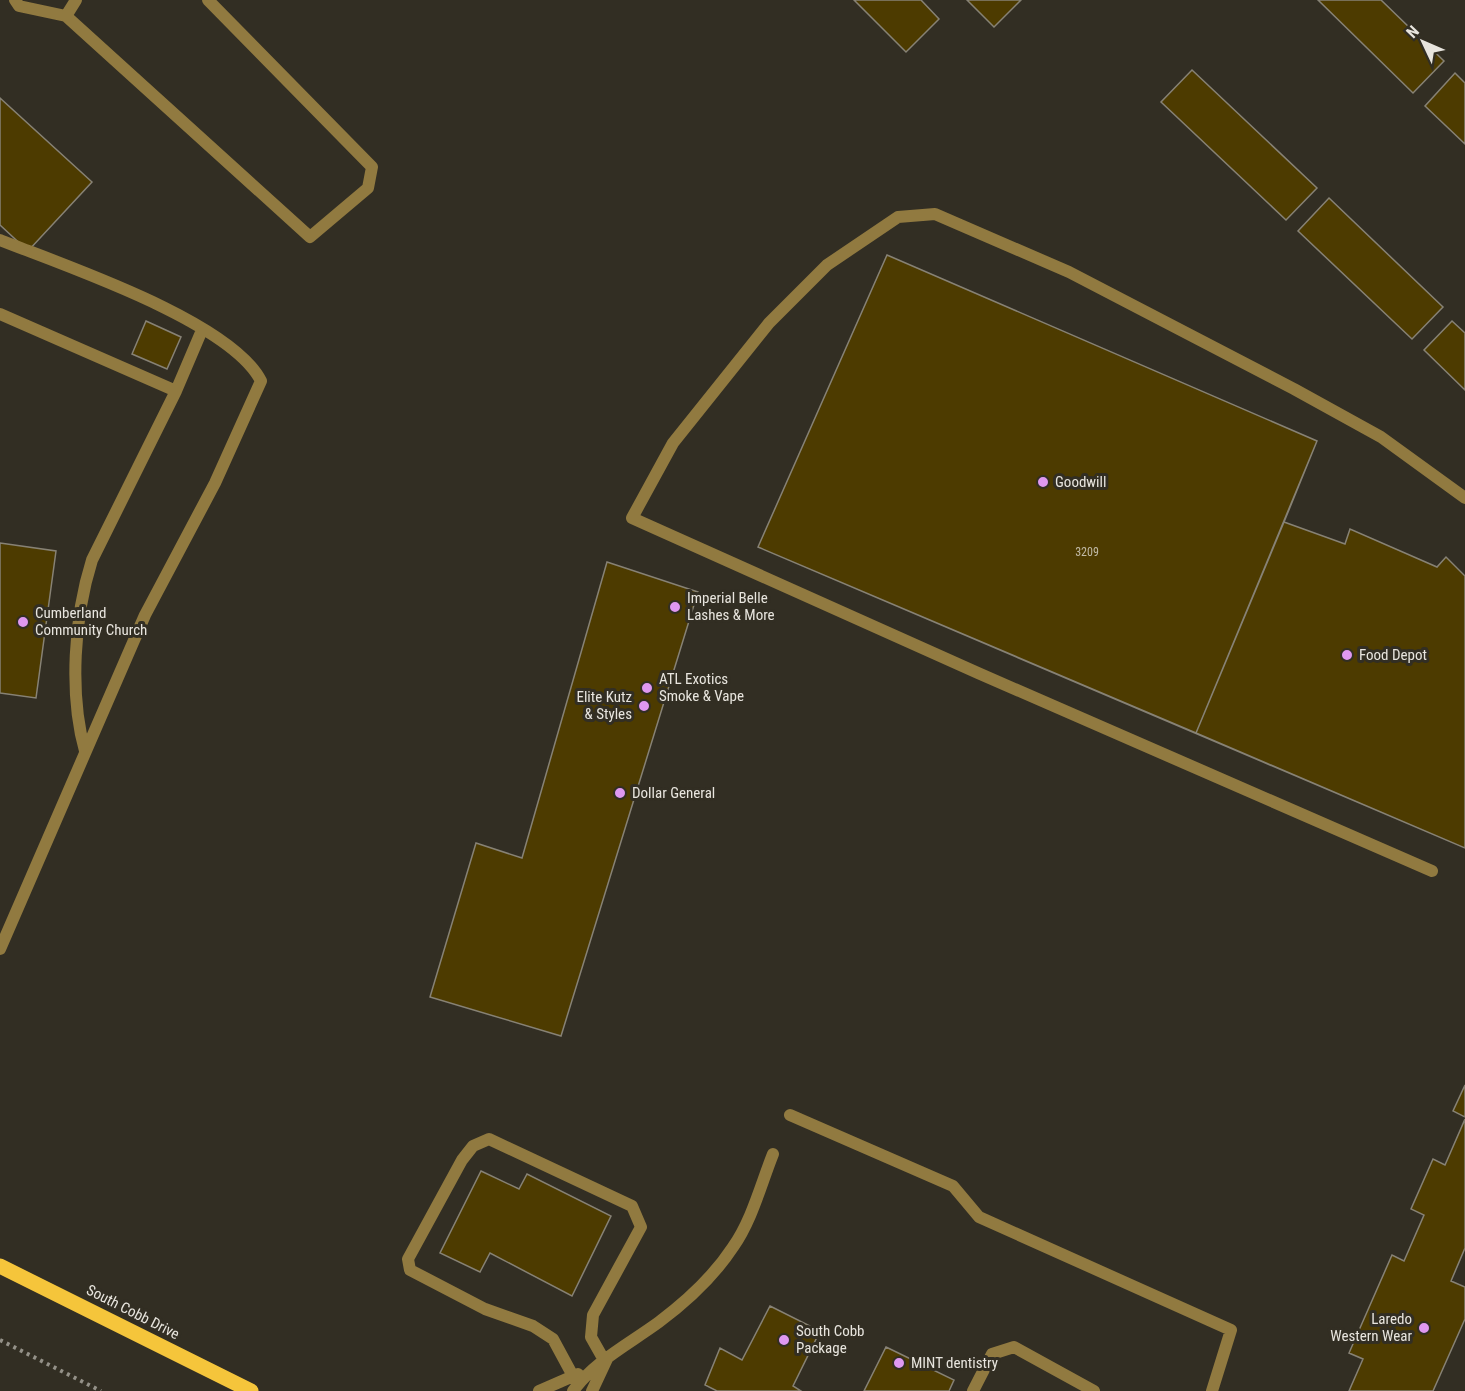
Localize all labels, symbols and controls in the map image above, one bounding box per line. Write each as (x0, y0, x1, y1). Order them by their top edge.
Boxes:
north arrow (1393, 12, 1453, 72)
text: N (1402, 22, 1423, 42)
place label: Goodwill (1055, 473, 1106, 491)
marker: Goodwill (1036, 475, 1050, 489)
house number: 3209 (1075, 545, 1099, 559)
place label: Imperial Belle Lashes & More (687, 589, 775, 624)
marker: Imperial Belle Lashes & More (668, 600, 682, 614)
place label: Cumberland Community Church (35, 604, 147, 639)
marker: Cumberland Community Church (16, 615, 30, 629)
place label: Food Depot (1359, 646, 1427, 664)
marker: Food Depot (1340, 648, 1354, 662)
place label: ATL Exotics Smoke & Vape (659, 670, 744, 705)
marker: ATL Exotics Smoke & Vape (640, 681, 654, 695)
place label: Elite Kutz & Styles (576, 688, 632, 723)
marker: Elite Kutz & Styles (637, 699, 651, 713)
place label: Dollar General (632, 784, 715, 802)
marker: Dollar General (613, 786, 627, 800)
street label: South Cobb Drive (84, 1281, 182, 1343)
place label: Laredo Western Wear (1330, 1310, 1412, 1345)
marker: Laredo Western Wear (1417, 1321, 1431, 1335)
place label: South Cobb Package (796, 1322, 865, 1357)
marker: South Cobb Package (777, 1333, 791, 1347)
place label: MINT dentistry (911, 1354, 998, 1372)
marker: MINT dentistry (892, 1356, 906, 1370)

